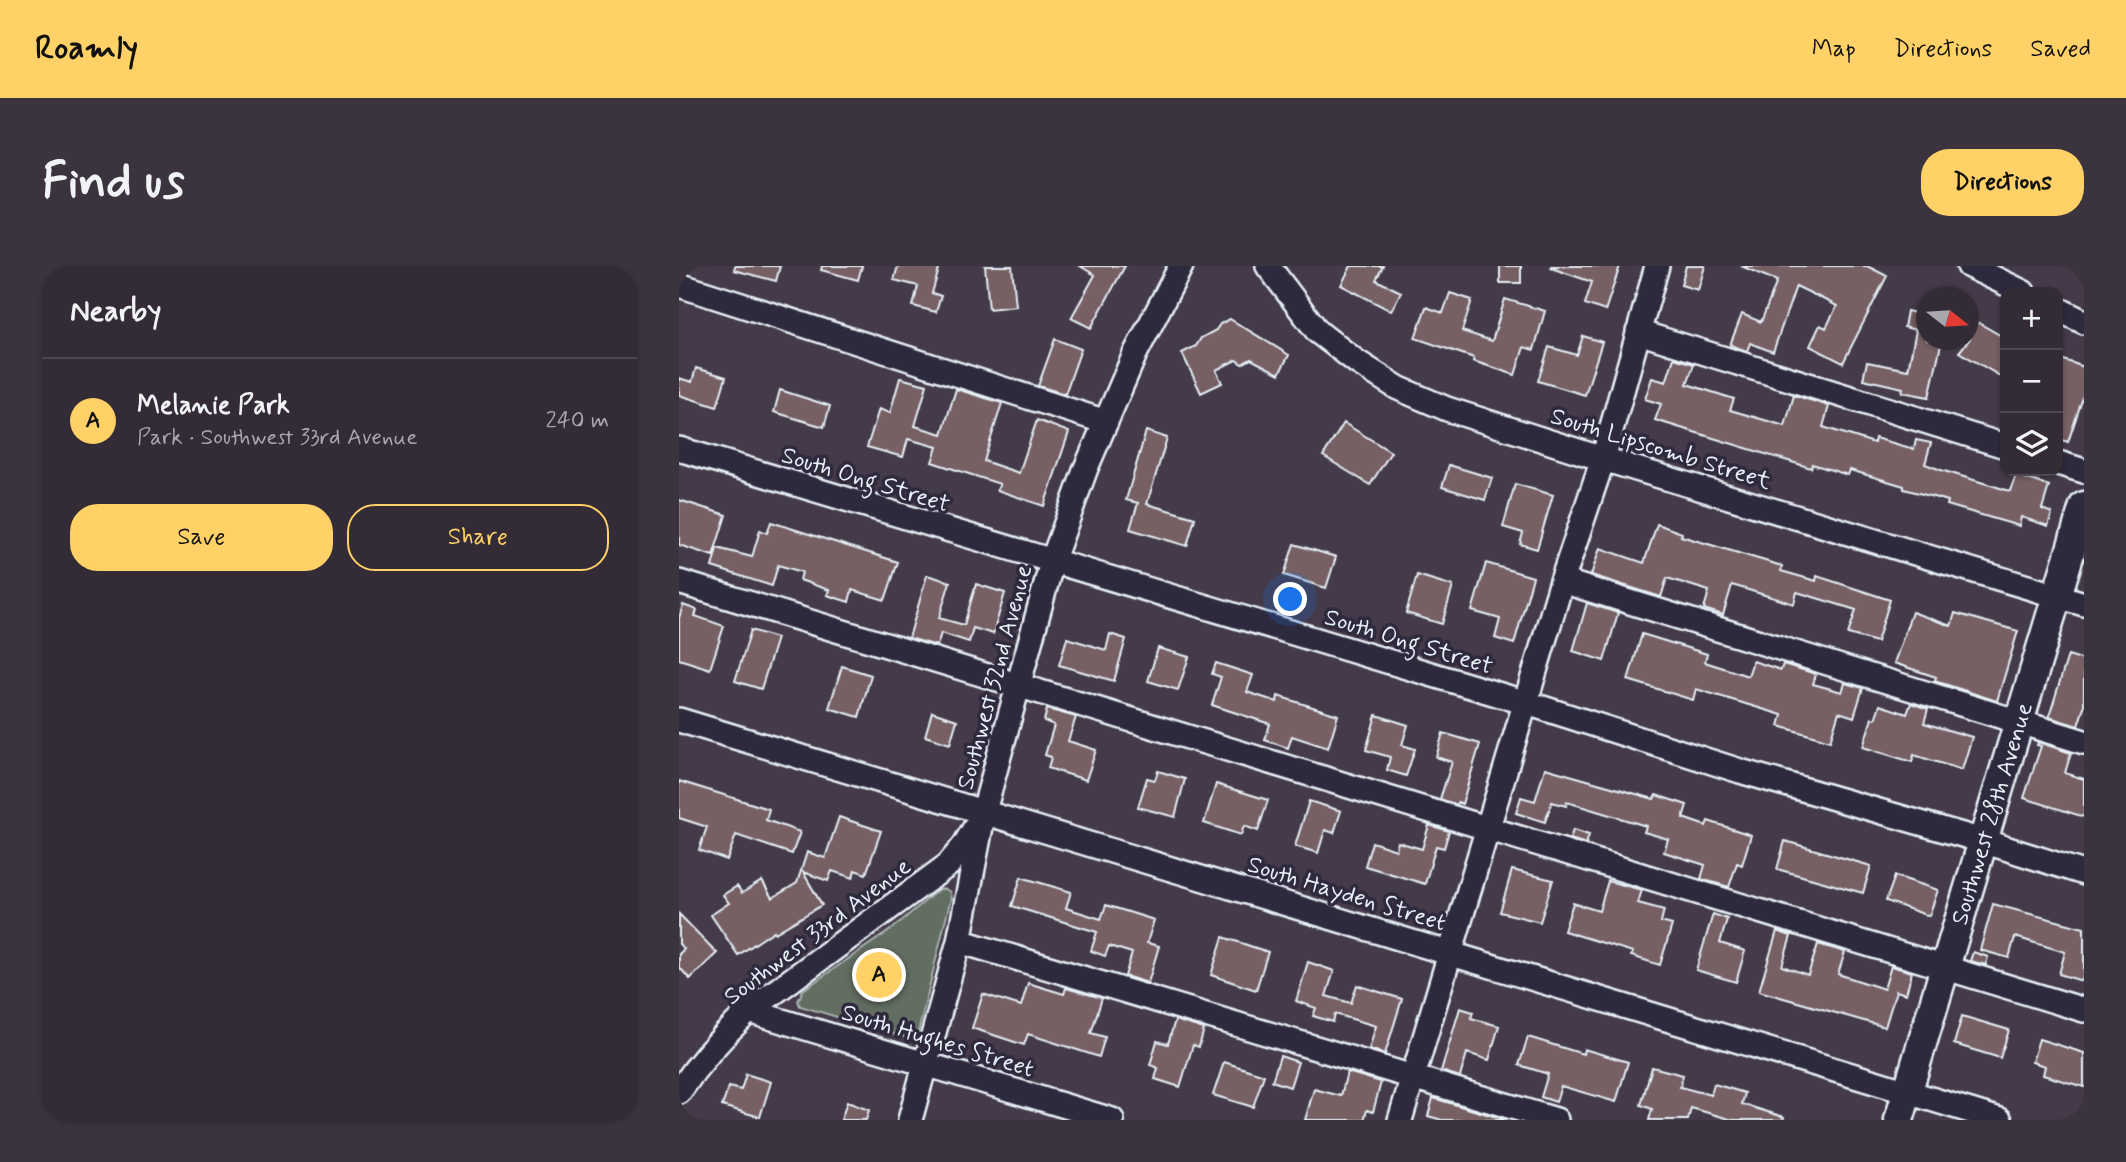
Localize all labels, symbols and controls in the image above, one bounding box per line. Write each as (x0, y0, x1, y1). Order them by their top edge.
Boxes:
text: Roamly (35, 27, 138, 71)
text: Map (1812, 34, 1856, 65)
text: Directions (1894, 34, 1992, 65)
text: Saved (2030, 34, 2091, 65)
button: Directions (1921, 149, 2084, 216)
text: Find us (42, 150, 185, 215)
north arrow (1916, 287, 1979, 350)
map controls (2000, 287, 2063, 476)
button: + (2000, 287, 2063, 350)
text: Nearby (70, 292, 161, 331)
button: − (2000, 350, 2063, 413)
text: Melanie Park (137, 389, 290, 423)
street label: South Lipscomb Street (1547, 401, 1774, 498)
text: A (85, 406, 101, 436)
text: 240 m (545, 406, 609, 436)
button: layers (2000, 413, 2063, 476)
text: Park · Southwest 33rd Avenue (137, 423, 418, 453)
street label: South Ong Street (777, 440, 954, 524)
button: Save (70, 504, 333, 571)
button: Share (347, 504, 609, 571)
street label: Southwest 32nd Avenue (951, 561, 1040, 793)
your location (1273, 582, 1307, 616)
street label: South Ong Street (1320, 602, 1497, 686)
street label: Southwest 28th Avenue (1945, 699, 2041, 929)
street label: South Hayden Street (1244, 850, 1450, 939)
street label: Southwest 33rd Avenue (717, 851, 917, 1011)
pin: A (856, 949, 902, 1001)
street label: South Hughes Street (837, 997, 1038, 1088)

